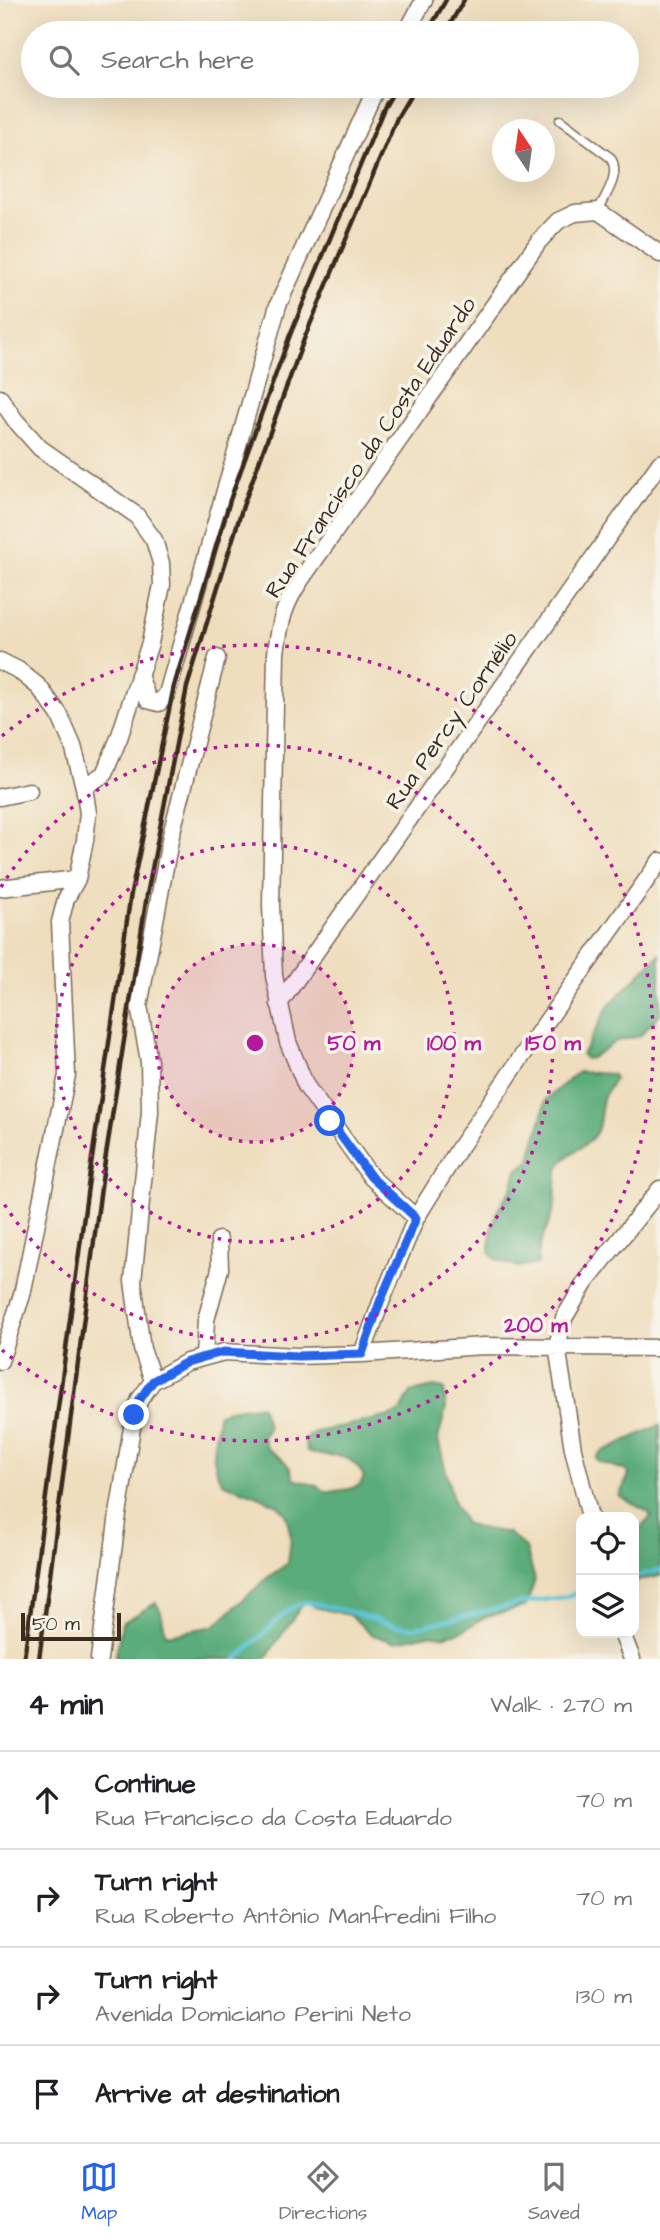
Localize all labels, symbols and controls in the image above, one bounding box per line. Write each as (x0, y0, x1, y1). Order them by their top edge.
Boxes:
search box (21, 21, 639, 98)
icon: search (45, 41, 83, 79)
text: Search here (101, 42, 254, 78)
north arrow (492, 119, 555, 182)
street label: Rua Francisco da Costa Eduardo (258, 291, 484, 604)
street label: Rua Percy Cornélio (378, 625, 526, 817)
text: 50 m (328, 1029, 381, 1058)
text: 100 m (427, 1029, 482, 1058)
text: 150 m (525, 1029, 581, 1058)
centre of rings (243, 1031, 267, 1055)
route start (314, 1105, 345, 1136)
text: 200 m (503, 1311, 568, 1340)
route end (118, 1399, 149, 1430)
map controls (576, 1512, 639, 1638)
button: locate (576, 1512, 639, 1575)
button: layers (576, 1575, 639, 1638)
scale bar (21, 1610, 121, 1642)
text: 50 m (32, 1611, 80, 1638)
text: 4 min (28, 1684, 103, 1726)
text: Walk · 270 m (490, 1689, 632, 1721)
text: Continue (95, 1766, 196, 1802)
icon: ahead (28, 1781, 66, 1819)
text: 70 m (576, 1784, 632, 1816)
text: Rua Francisco da Costa Eduardo (95, 1802, 452, 1834)
text: Turn right (95, 1864, 217, 1900)
icon: right (28, 1879, 66, 1917)
text: 70 m (576, 1882, 632, 1914)
text: Rua Roberto Antônio Manfredini Filho (95, 1900, 496, 1932)
text: Turn right (95, 1962, 217, 1998)
icon: right (28, 1977, 66, 2015)
text: 130 m (576, 1980, 632, 2012)
text: Avenida Domiciano Perini Neto (95, 1998, 411, 2030)
icon: arrive (28, 2075, 66, 2113)
text: Arrive at destination (95, 2076, 340, 2112)
tab: Map (80, 2158, 118, 2227)
tab: Directions (279, 2158, 367, 2227)
tab: Saved (528, 2158, 580, 2227)

